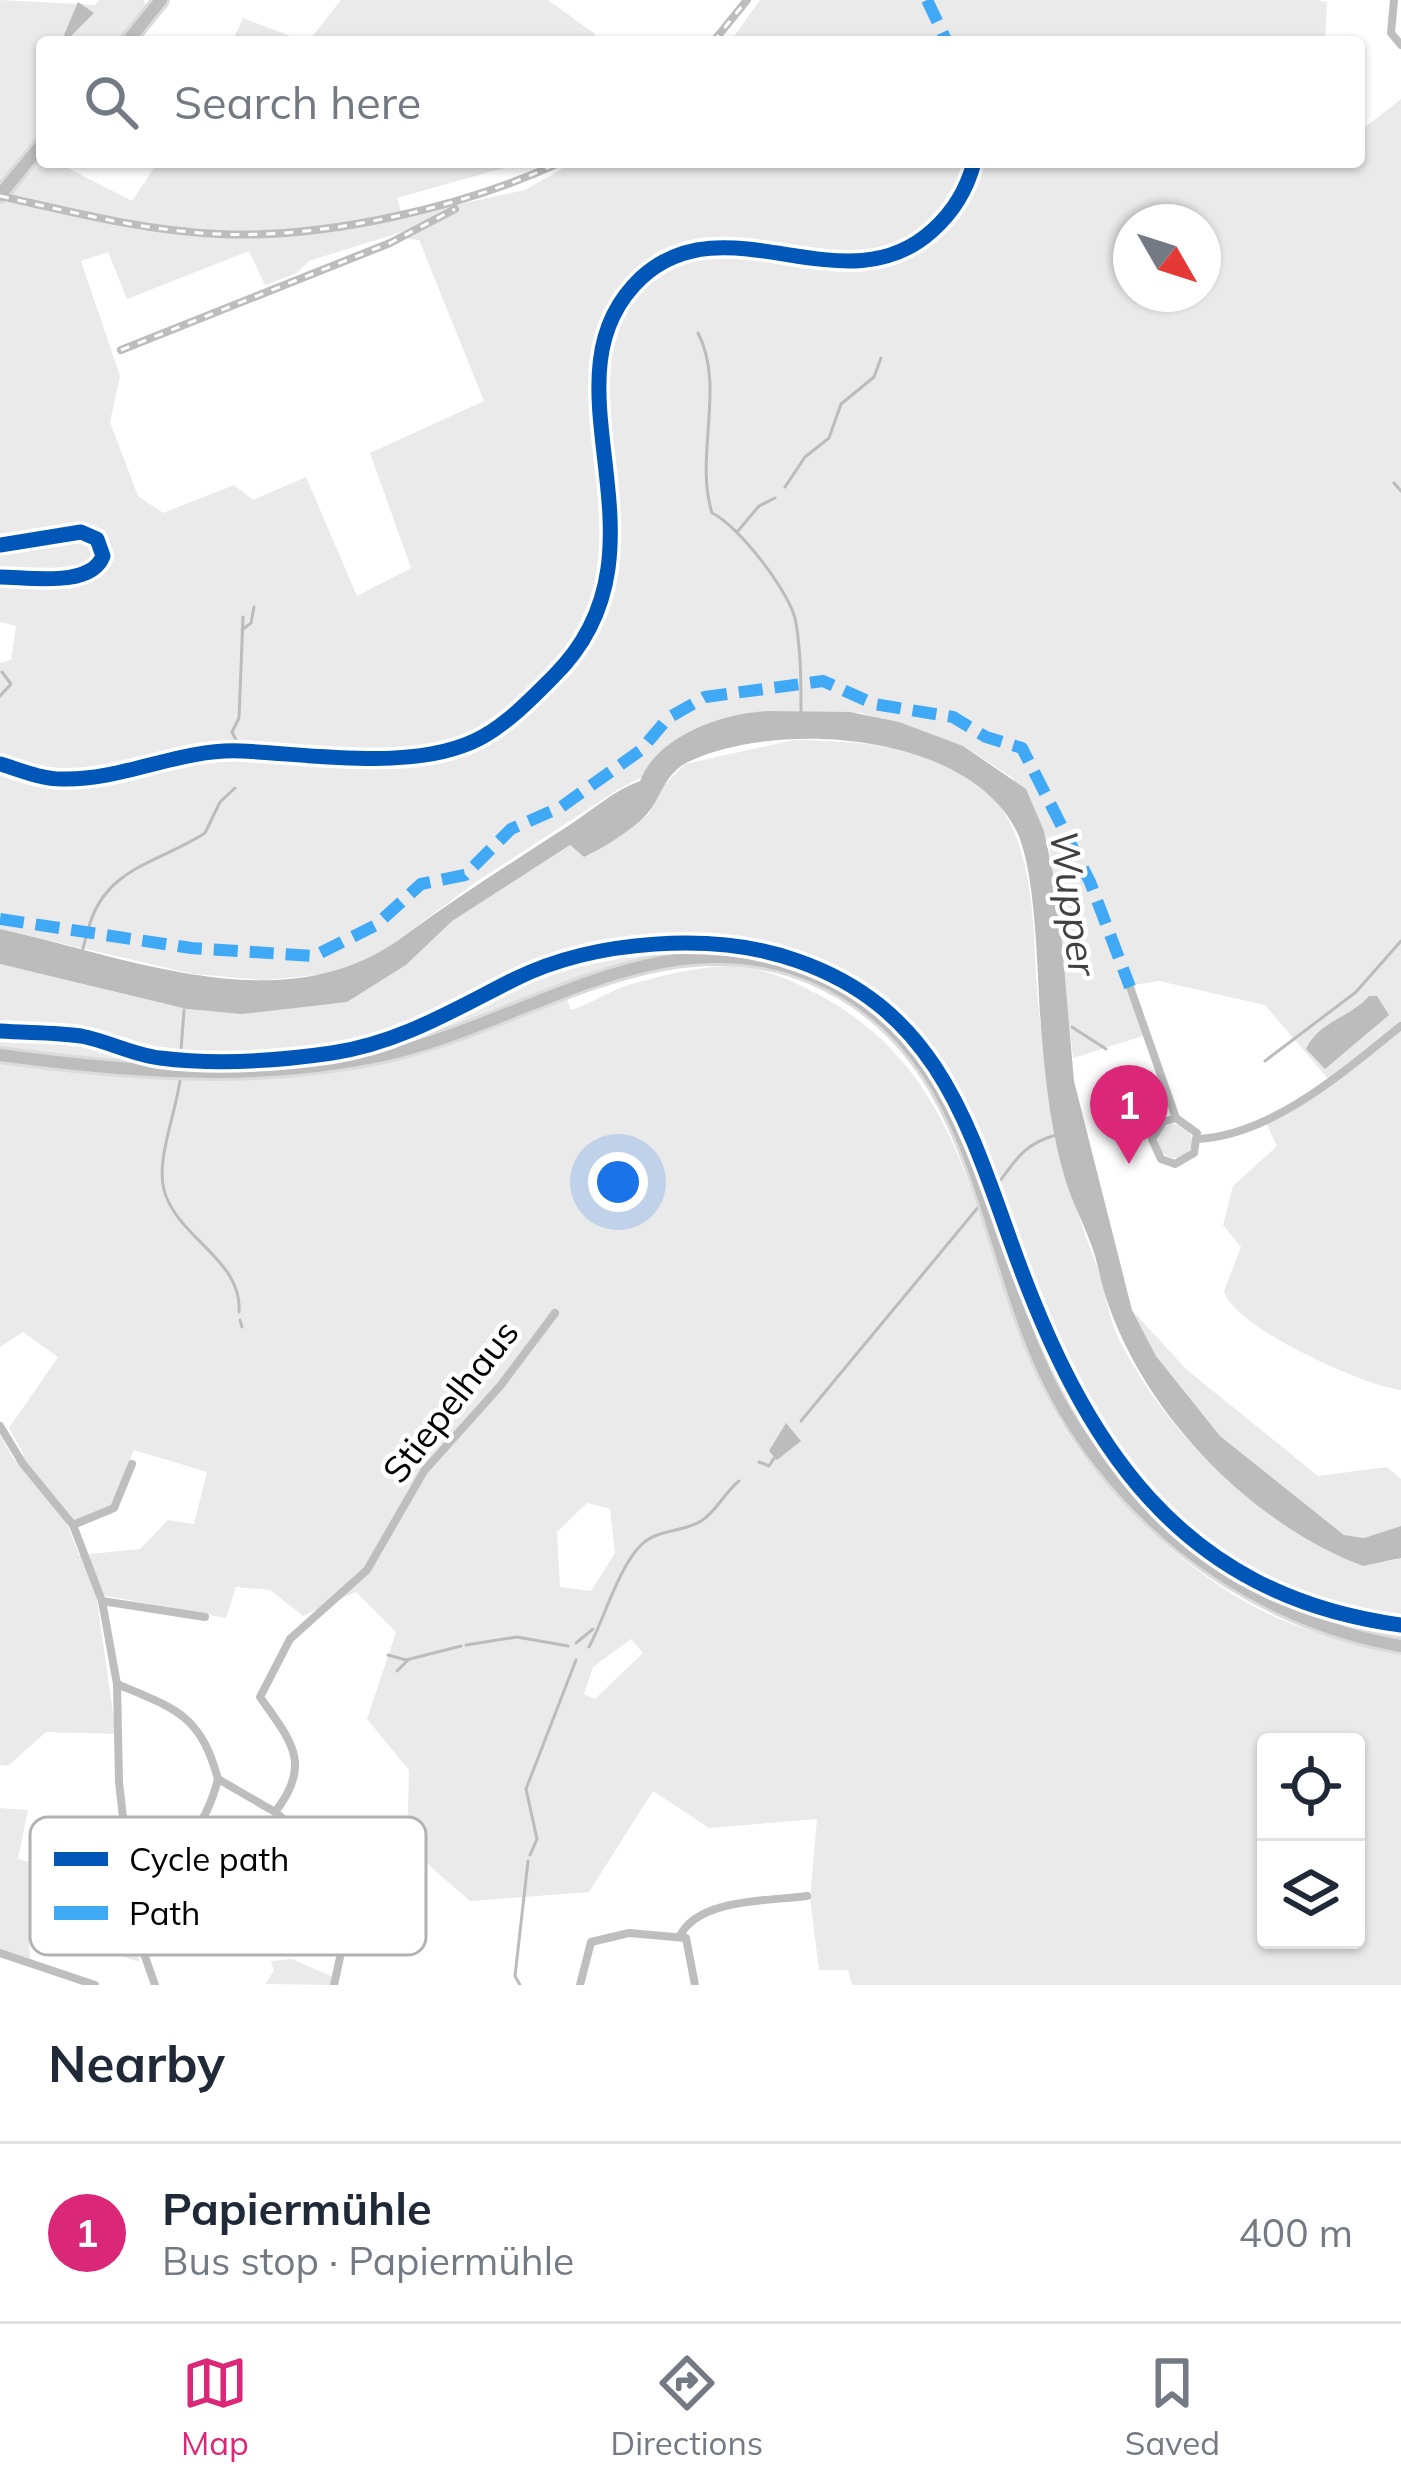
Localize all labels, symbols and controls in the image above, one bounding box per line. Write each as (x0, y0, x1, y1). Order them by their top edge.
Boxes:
search box (36, 36, 1365, 168)
icon: search (78, 69, 144, 135)
text: Search here (174, 74, 421, 130)
north arrow (1113, 204, 1221, 312)
water label: Wupper (1040, 827, 1109, 981)
pin: 1 (1090, 1065, 1168, 1164)
your location (588, 1152, 648, 1212)
street label: Stiepelhaus (372, 1311, 528, 1491)
map controls (1257, 1733, 1365, 1949)
button: locate (1257, 1733, 1365, 1841)
legend (30, 1817, 426, 1955)
text: Cycle path (129, 1838, 289, 1879)
button: layers (1257, 1841, 1365, 1949)
text: Path (129, 1892, 200, 1933)
text: Nearby (48, 2031, 225, 2095)
text: Papiermühle (162, 2180, 432, 2236)
text: 1 (75, 2208, 99, 2257)
text: 400 m (1238, 2208, 1353, 2257)
text: Bus stop · Papiermühle (162, 2236, 574, 2285)
tab: Map (181, 2350, 249, 2463)
tab: Directions (611, 2350, 763, 2463)
tab: Saved (1125, 2350, 1220, 2463)

